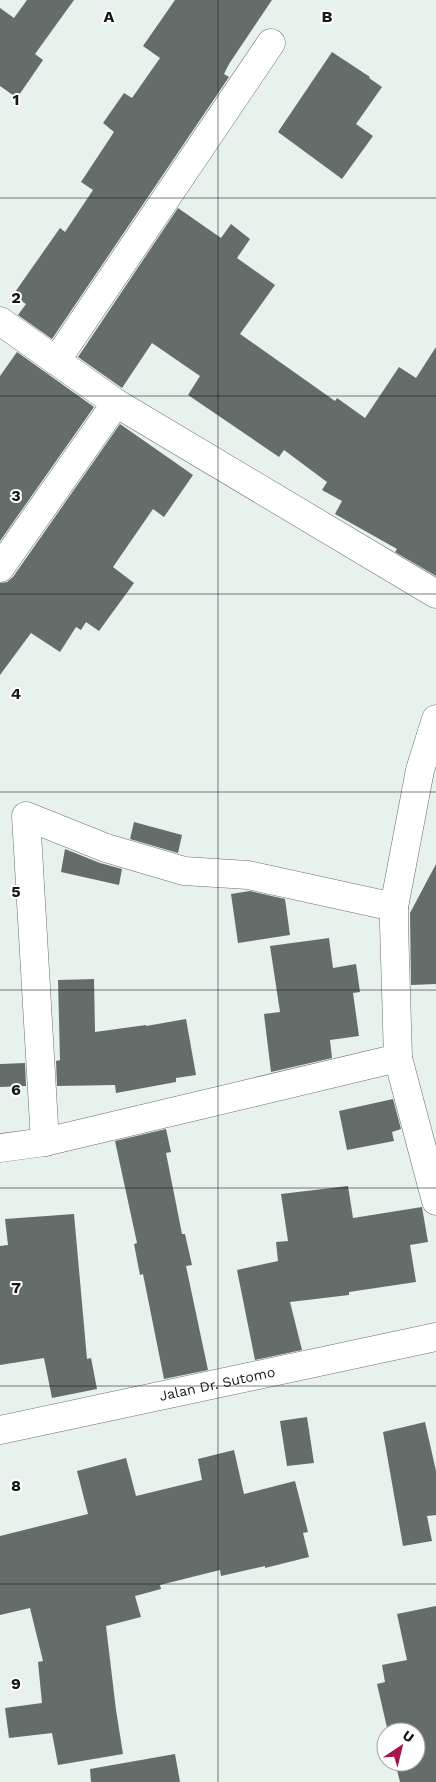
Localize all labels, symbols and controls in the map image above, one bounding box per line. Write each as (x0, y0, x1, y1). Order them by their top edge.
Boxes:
text: A (104, 7, 115, 26)
text: B (322, 7, 333, 26)
text: 1 (13, 90, 19, 109)
text: 2 (11, 288, 21, 307)
text: 3 (11, 486, 21, 505)
text: 4 (11, 684, 21, 703)
text: 5 (11, 882, 21, 901)
text: 6 (11, 1080, 21, 1099)
text: 7 (11, 1278, 21, 1297)
street label: Jalan Dr. Sutomo (158, 1364, 277, 1404)
text: 8 (11, 1476, 21, 1495)
text: 9 (11, 1674, 21, 1693)
north arrow (376, 1722, 426, 1772)
text: U (400, 1727, 417, 1746)

